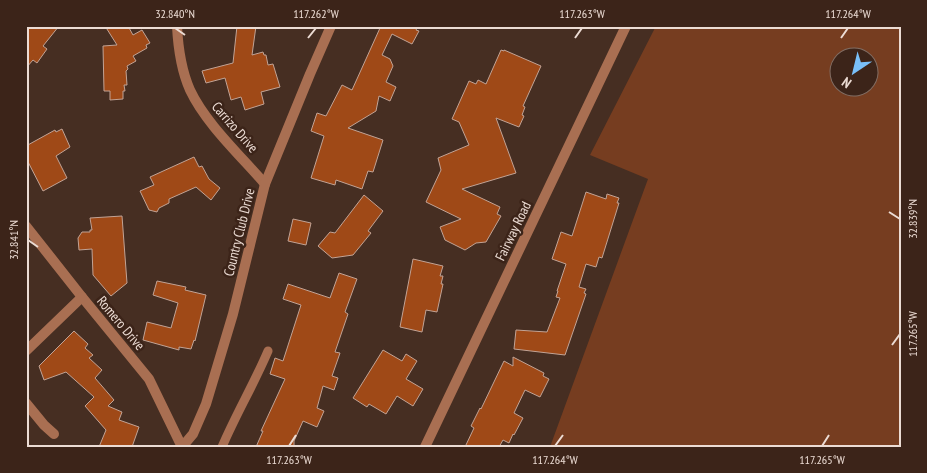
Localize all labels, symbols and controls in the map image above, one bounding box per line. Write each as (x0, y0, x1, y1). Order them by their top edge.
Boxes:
text: 32.840°N (155, 6, 195, 21)
text: 117.262°W (293, 6, 339, 21)
text: 117.263°W (559, 6, 605, 21)
text: 117.264°W (825, 6, 871, 21)
north arrow (830, 48, 880, 98)
text: N (838, 73, 855, 92)
street label: Carrizo Drive (208, 98, 262, 156)
street label: Country Club Drive (219, 186, 259, 278)
street label: Fairway Road (491, 198, 535, 264)
text: 32.839°N (905, 199, 920, 239)
text: 32.841°N (6, 220, 21, 260)
street label: Romero Drive (93, 292, 149, 354)
text: 117.265°W (905, 311, 920, 357)
text: 117.263°W (266, 452, 312, 467)
text: 117.264°W (532, 452, 578, 467)
text: 117.265°W (799, 452, 845, 467)

